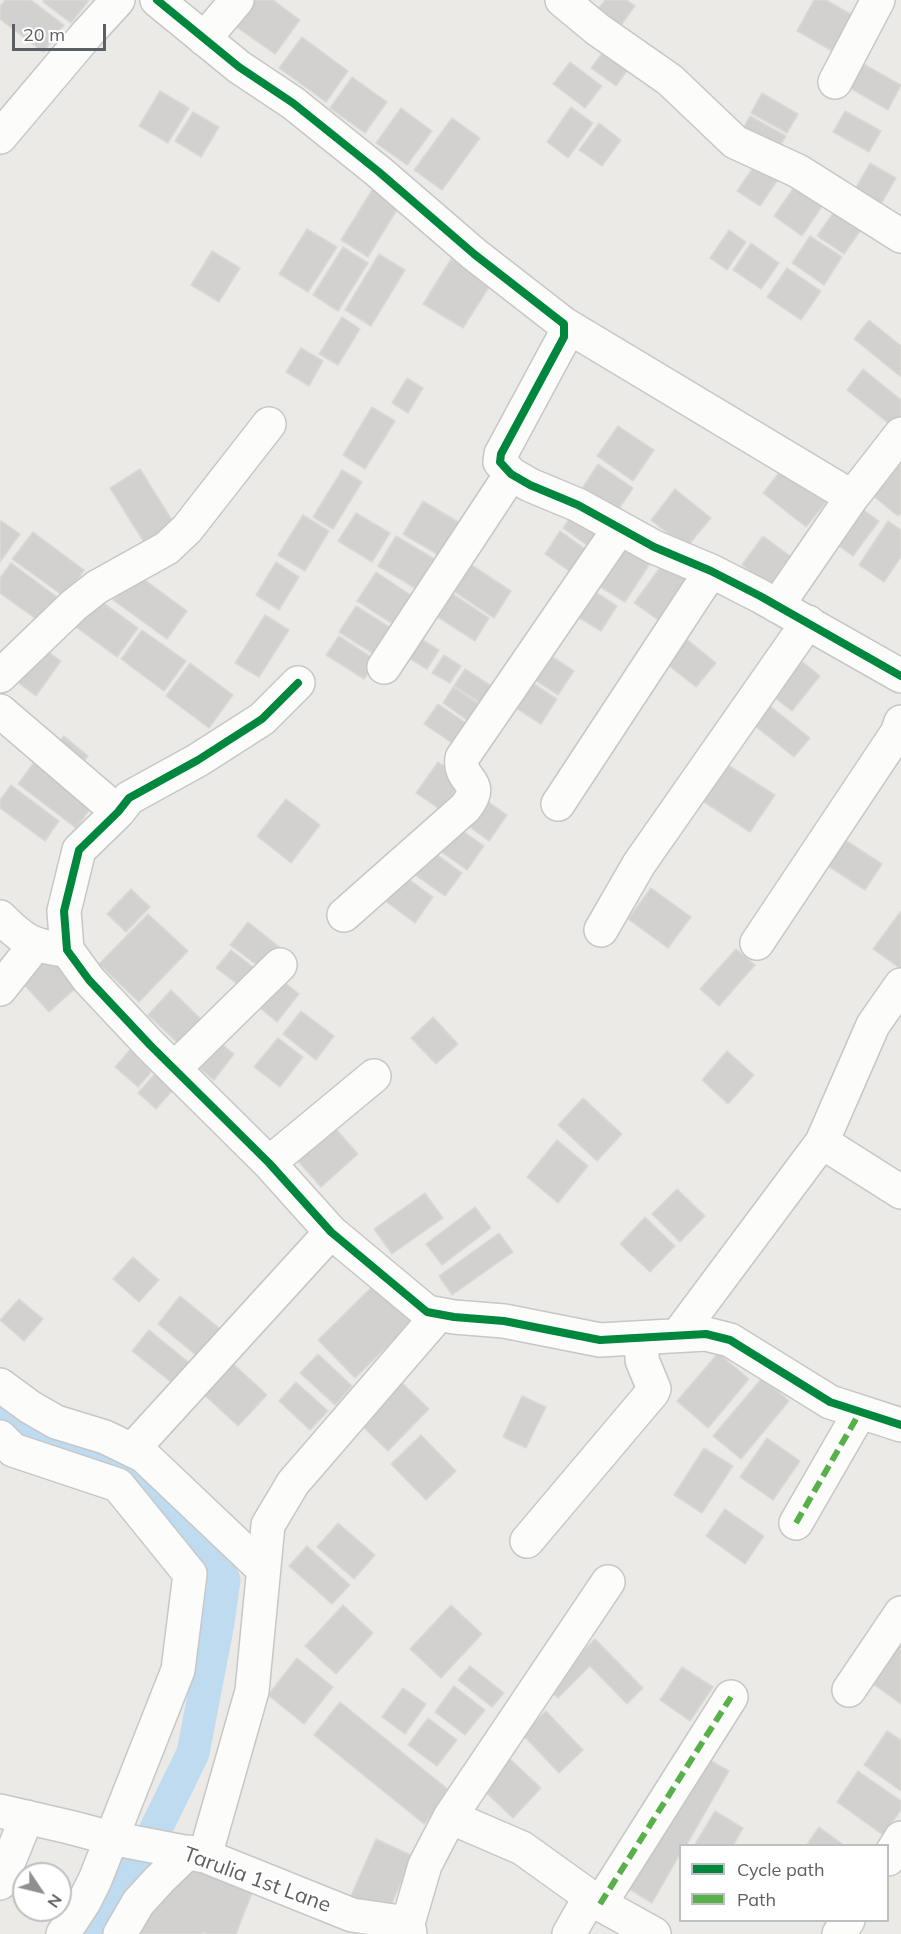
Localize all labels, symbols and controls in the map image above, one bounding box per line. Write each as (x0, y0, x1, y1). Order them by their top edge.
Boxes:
scale bar (15, 12, 110, 50)
text: 20 m (23, 23, 65, 46)
street label: Tarulia 1st Lane (180, 1842, 334, 1918)
legend (679, 1844, 889, 1922)
text: Cycle path (737, 1858, 824, 1881)
north arrow (12, 1862, 72, 1922)
text: Path (737, 1888, 776, 1911)
text: N (43, 1890, 67, 1912)

